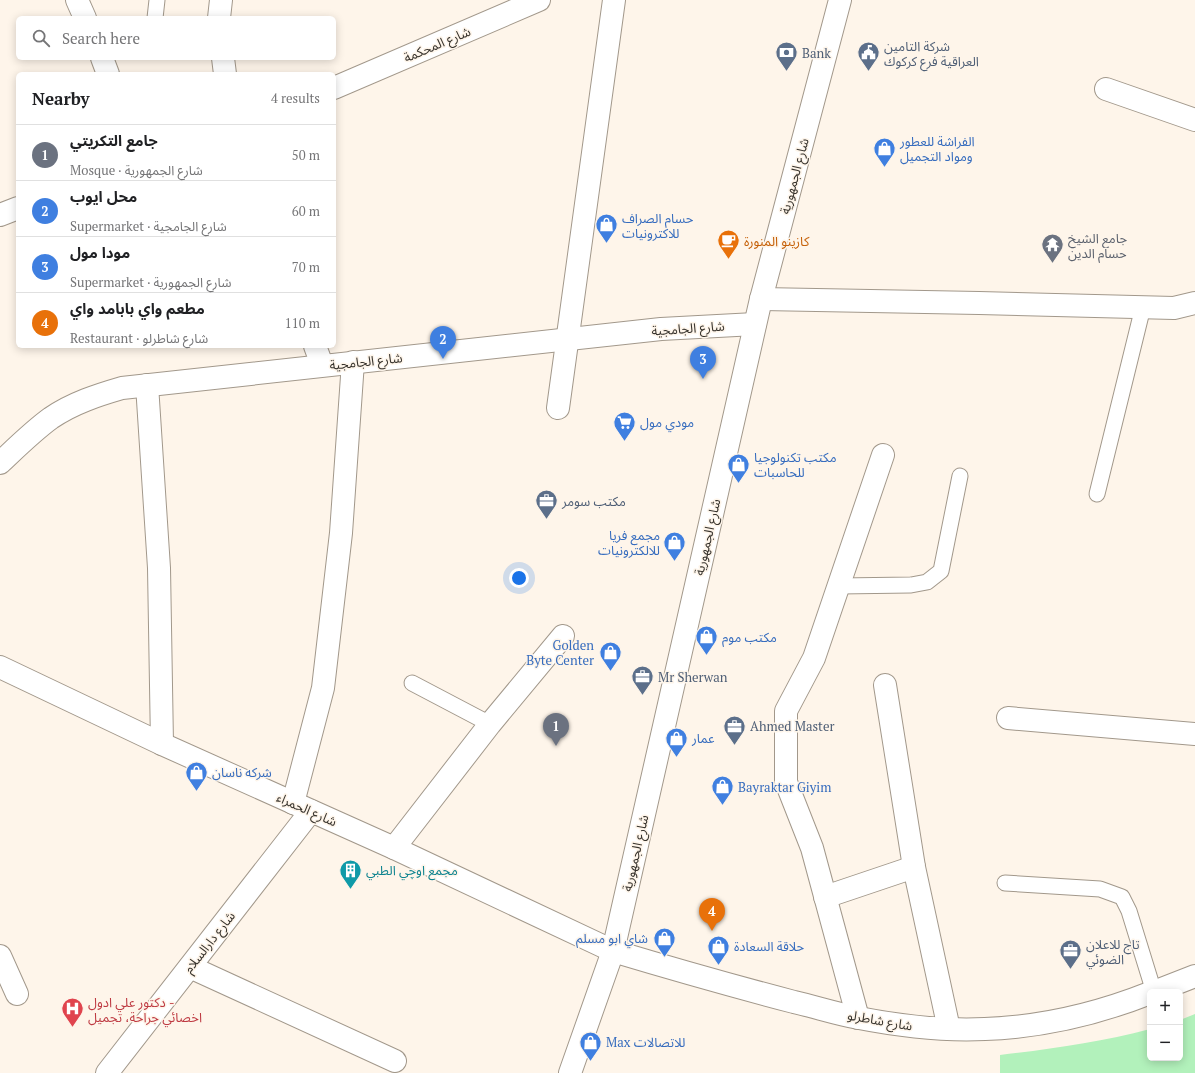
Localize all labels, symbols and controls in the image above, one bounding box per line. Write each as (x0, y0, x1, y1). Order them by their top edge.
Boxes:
search box (16, 16, 336, 60)
street label: شارع المحكمة (401, 22, 474, 68)
icon: search (30, 27, 52, 49)
text: Search here (62, 28, 140, 48)
place label: شركة التامين العراقية فرع كركوك (884, 37, 979, 72)
bank icon: Bank (774, 40, 800, 73)
public building icon: شركة التامين العراقية فرع كركوك (855, 40, 881, 73)
place label: Bank (802, 44, 831, 62)
text: Nearby (32, 87, 90, 110)
text: 4 results (271, 89, 320, 107)
text: جامع التكريتي (70, 130, 158, 150)
place label: الفراشة للعطور ومواد التجميل (899, 132, 975, 165)
shop icon: الفراشة للعطور ومواد التجميل (872, 135, 898, 168)
street label: شارع الجمهورية (775, 136, 815, 217)
text: 1 (41, 146, 49, 164)
text: 50 m (292, 146, 320, 164)
text: Mosque · شارع الجمهورية (70, 161, 203, 179)
text: محل ايوب (70, 186, 137, 206)
text: 2 (41, 202, 49, 220)
text: 60 m (292, 202, 320, 220)
place label: حسام الصراف للاكترونيات (622, 209, 694, 242)
shop icon: حسام الصراف للاكترونيات (594, 212, 620, 245)
text: Supermarket · شارع الجامجية (70, 217, 227, 235)
cafe icon: كازينو المنورة (715, 228, 741, 261)
place label: جامع الشيخ حسام الدين (1068, 229, 1127, 263)
place label: كازينو المنورة (744, 232, 810, 250)
temple icon: جامع الشيخ حسام الدين (1039, 232, 1065, 265)
text: مودا مول (70, 242, 130, 262)
text: 3 (41, 258, 49, 276)
text: 70 m (292, 258, 320, 276)
text: Supermarket · شارع الجمهورية (70, 273, 232, 291)
text: مطعم واي بابامد واي (70, 298, 205, 318)
text: 4 (41, 314, 49, 332)
text: 110 m (285, 314, 320, 332)
street label: شارع الجامجية (651, 316, 725, 342)
pin: 2 (430, 326, 456, 359)
text: Restaurant · شارع شاطرلو (70, 329, 208, 347)
pin: 3 (690, 346, 716, 379)
street label: شارع الجامجية (329, 348, 404, 376)
supermarket icon: مودي مول (612, 409, 638, 442)
place label: مودي مول (640, 413, 694, 433)
place label: مكتب تكنولوجيا للحاسبات (754, 448, 837, 481)
shop icon: مكتب تكنولوجيا للحاسبات (726, 451, 752, 484)
office icon: مكتب سومر (533, 488, 559, 521)
place label: مكتب سومر (561, 492, 626, 510)
street label: شارع الجمهورية (689, 497, 726, 578)
place label: مجمع فريا للالكترونيات (598, 526, 660, 559)
shop icon: مجمع فريا للالكترونيات (662, 529, 688, 562)
your location (509, 568, 529, 588)
shop icon: مكتب موم (693, 624, 719, 657)
place label: مكتب موم (722, 628, 777, 647)
place label: Golden Byte Center (526, 636, 594, 669)
shop icon: Golden Byte Center (597, 639, 623, 672)
office icon: Mr Sherwan (630, 664, 656, 697)
place label: Mr Sherwan (658, 668, 728, 686)
pin: 1 (543, 713, 569, 746)
office icon: Ahmed Master (722, 713, 748, 746)
place label: Ahmed Master (750, 717, 834, 735)
shop icon: عمار (664, 725, 690, 758)
place label: عمار (691, 729, 715, 747)
shop icon: شرکە ناسان (184, 759, 210, 792)
place label: شرکە ناسان (212, 763, 272, 781)
shop icon: Bayraktar Giyim (709, 774, 735, 807)
place label: Bayraktar Giyim (738, 778, 831, 796)
street label: شارع الحمراء (273, 788, 340, 832)
street label: شارع الجمهورية (617, 813, 654, 894)
building icon: مجمع اوچي الطبي (338, 857, 364, 890)
place label: مجمع اوچي الطبي (366, 861, 458, 881)
pin: 4 (699, 898, 725, 931)
street label: شارع دارالسلام (179, 907, 240, 978)
shop icon: شاي ابو مسلم (651, 925, 677, 958)
place label: شاي ابو مسلم (576, 929, 648, 949)
shop icon: حلاقة السعادة (705, 933, 731, 966)
place label: تاج للاعلان الضوئي (1086, 935, 1140, 970)
place label: حلاقة السعادة (734, 937, 805, 955)
office icon: تاج للاعلان الضوئي (1057, 938, 1083, 971)
map controls (1147, 989, 1183, 1061)
button: + (1147, 989, 1183, 1025)
place label: دكتور علي ادول - اخصائي جراحة، تجميل (88, 993, 202, 1028)
hospital icon: دكتور علي ادول - اخصائي جراحة، تجميل (59, 996, 85, 1029)
street label: شارع شاطرلو (846, 1005, 914, 1037)
button: − (1147, 1025, 1183, 1061)
shop icon: Max للاتصالات (578, 1029, 604, 1062)
place label: Max للاتصالات (606, 1033, 685, 1051)

